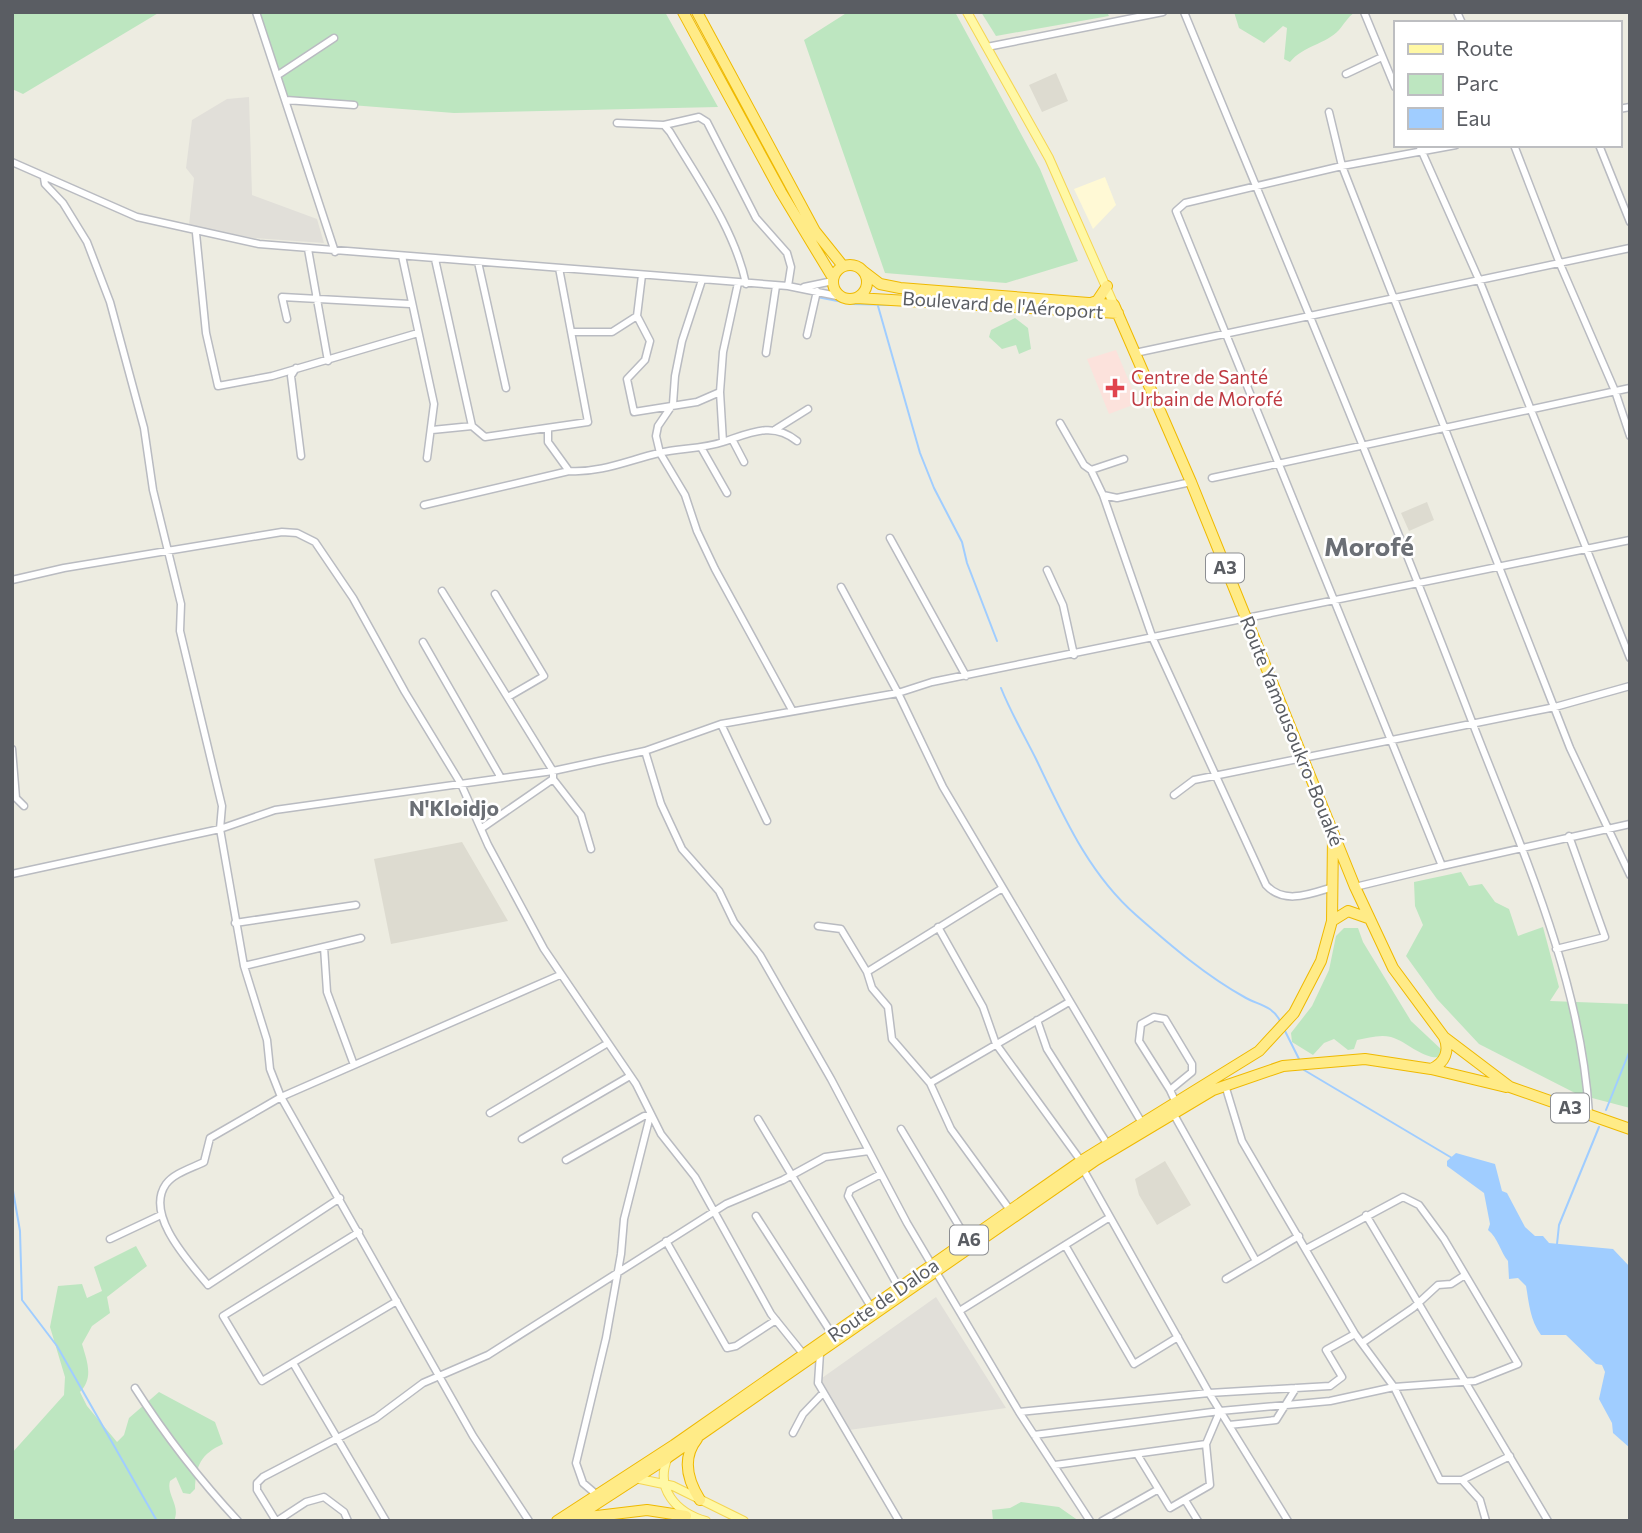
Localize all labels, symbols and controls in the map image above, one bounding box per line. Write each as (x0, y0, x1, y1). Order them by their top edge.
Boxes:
legend (1394, 21, 1621, 147)
text: Route (1456, 35, 1513, 60)
text: Parc (1456, 70, 1499, 95)
text: Eau (1456, 105, 1491, 130)
street label: Boulevard de l'Aéroport (902, 286, 1105, 323)
place label: Centre de Santé Urbain de Morofé (1131, 365, 1283, 410)
marker: Centre de Santé Urbain de Morofé (1105, 378, 1125, 398)
district label: Morofé (1324, 530, 1414, 561)
road number: A3 (1206, 554, 1244, 582)
street label: Route Yamousoukro-Bouaké (1236, 612, 1349, 849)
district label: N'Kloidjo (409, 795, 499, 820)
road number: A3 (1551, 1093, 1589, 1122)
road number: A6 (950, 1226, 988, 1254)
street label: Route de Daloa (823, 1253, 943, 1346)

